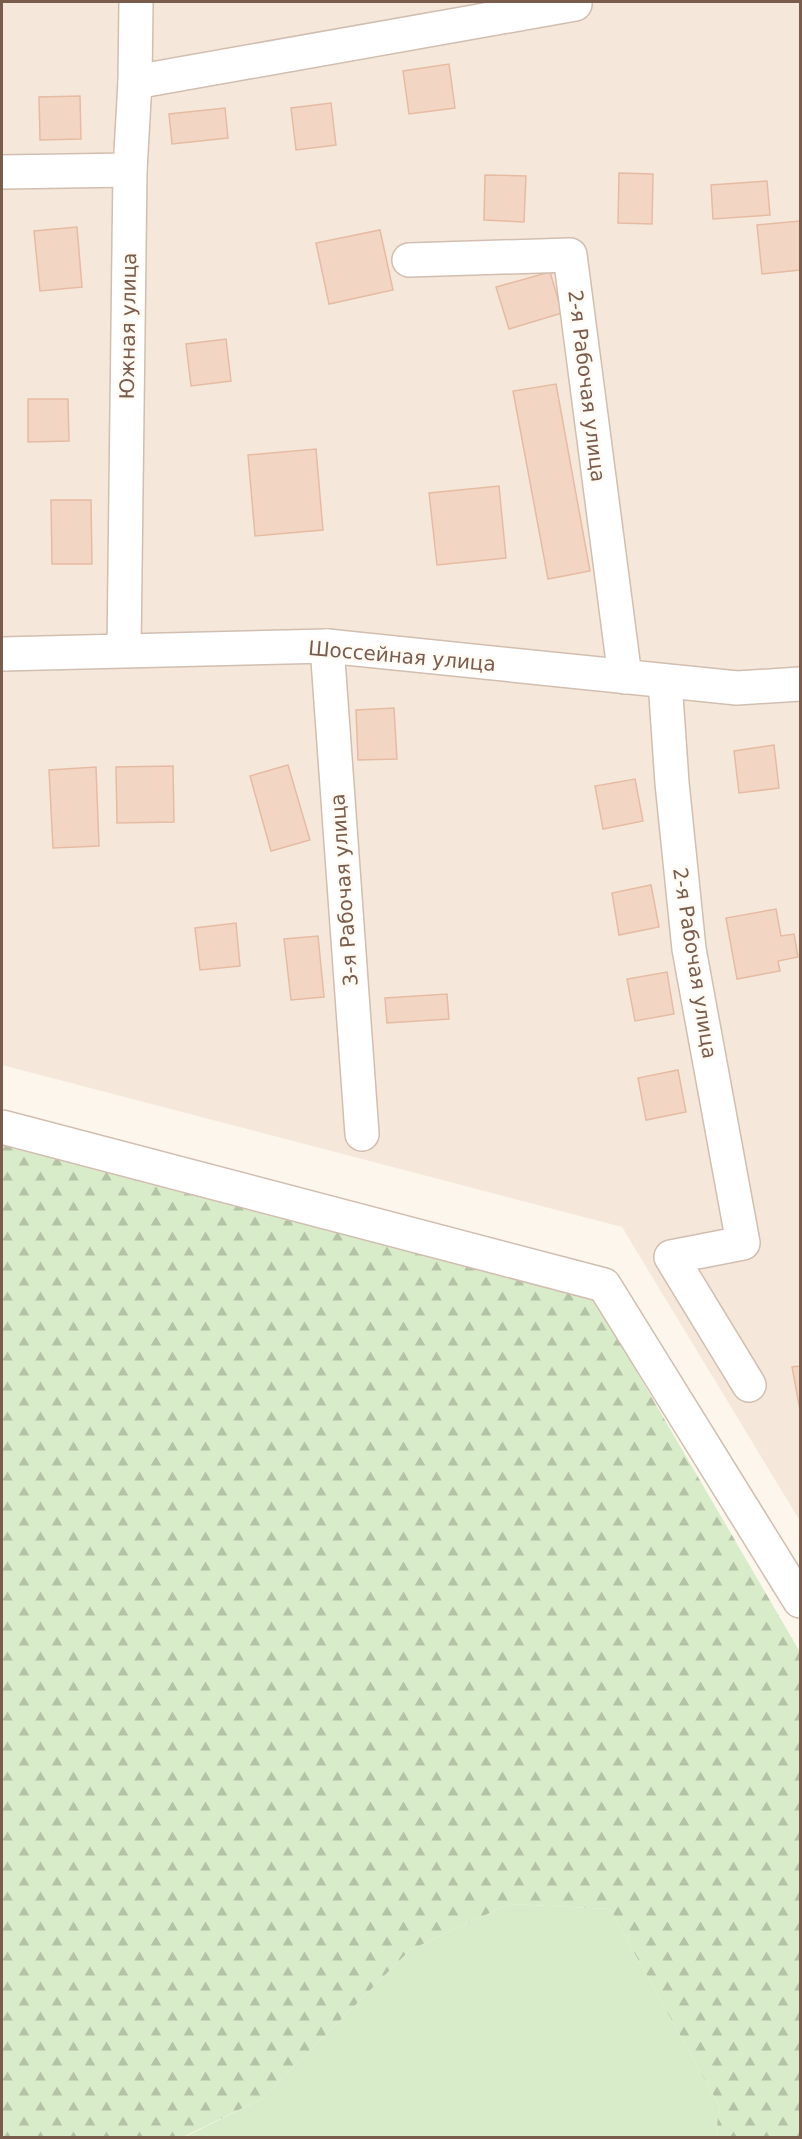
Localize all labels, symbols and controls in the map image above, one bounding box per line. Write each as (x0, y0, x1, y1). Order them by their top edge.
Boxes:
street label: Южная улица (115, 252, 141, 400)
street label: 2-я Рабочая улица (563, 289, 611, 483)
street label: Шоссейная улица (307, 636, 497, 676)
street label: 3-я Рабочая улица (325, 793, 363, 987)
street label: 2-я Рабочая улица (668, 866, 722, 1060)

